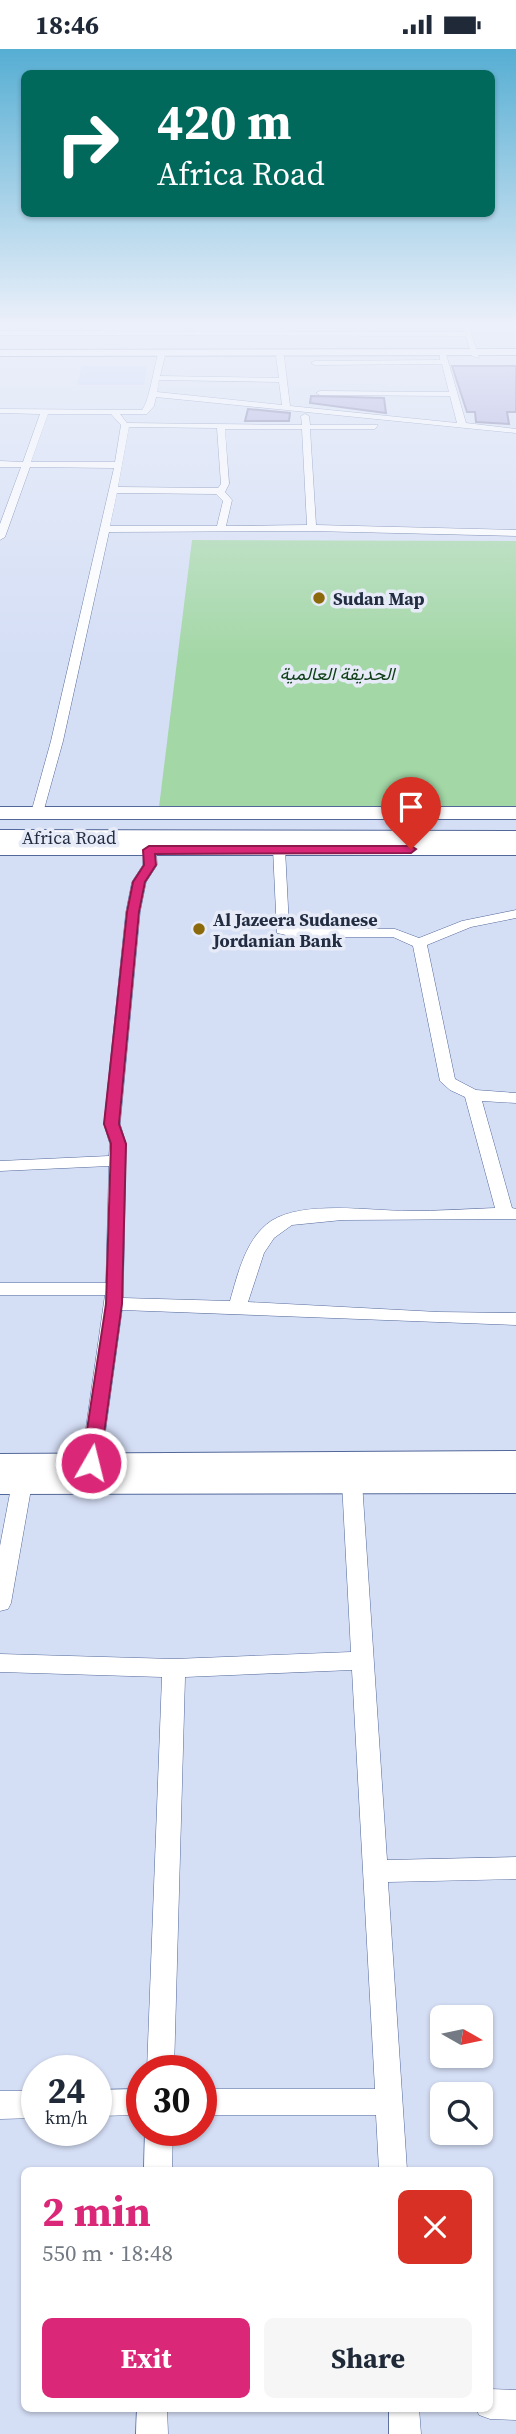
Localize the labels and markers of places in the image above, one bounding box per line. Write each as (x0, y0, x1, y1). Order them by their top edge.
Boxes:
place label: Sudan Map (333, 586, 424, 611)
marker: Sudan Map (311, 590, 327, 606)
pin (381, 777, 441, 849)
place label: Al Jazeera Sudanese Jordanian Bank (212, 907, 378, 953)
marker: Al Jazeera Sudanese Jordanian Bank (191, 921, 207, 937)

